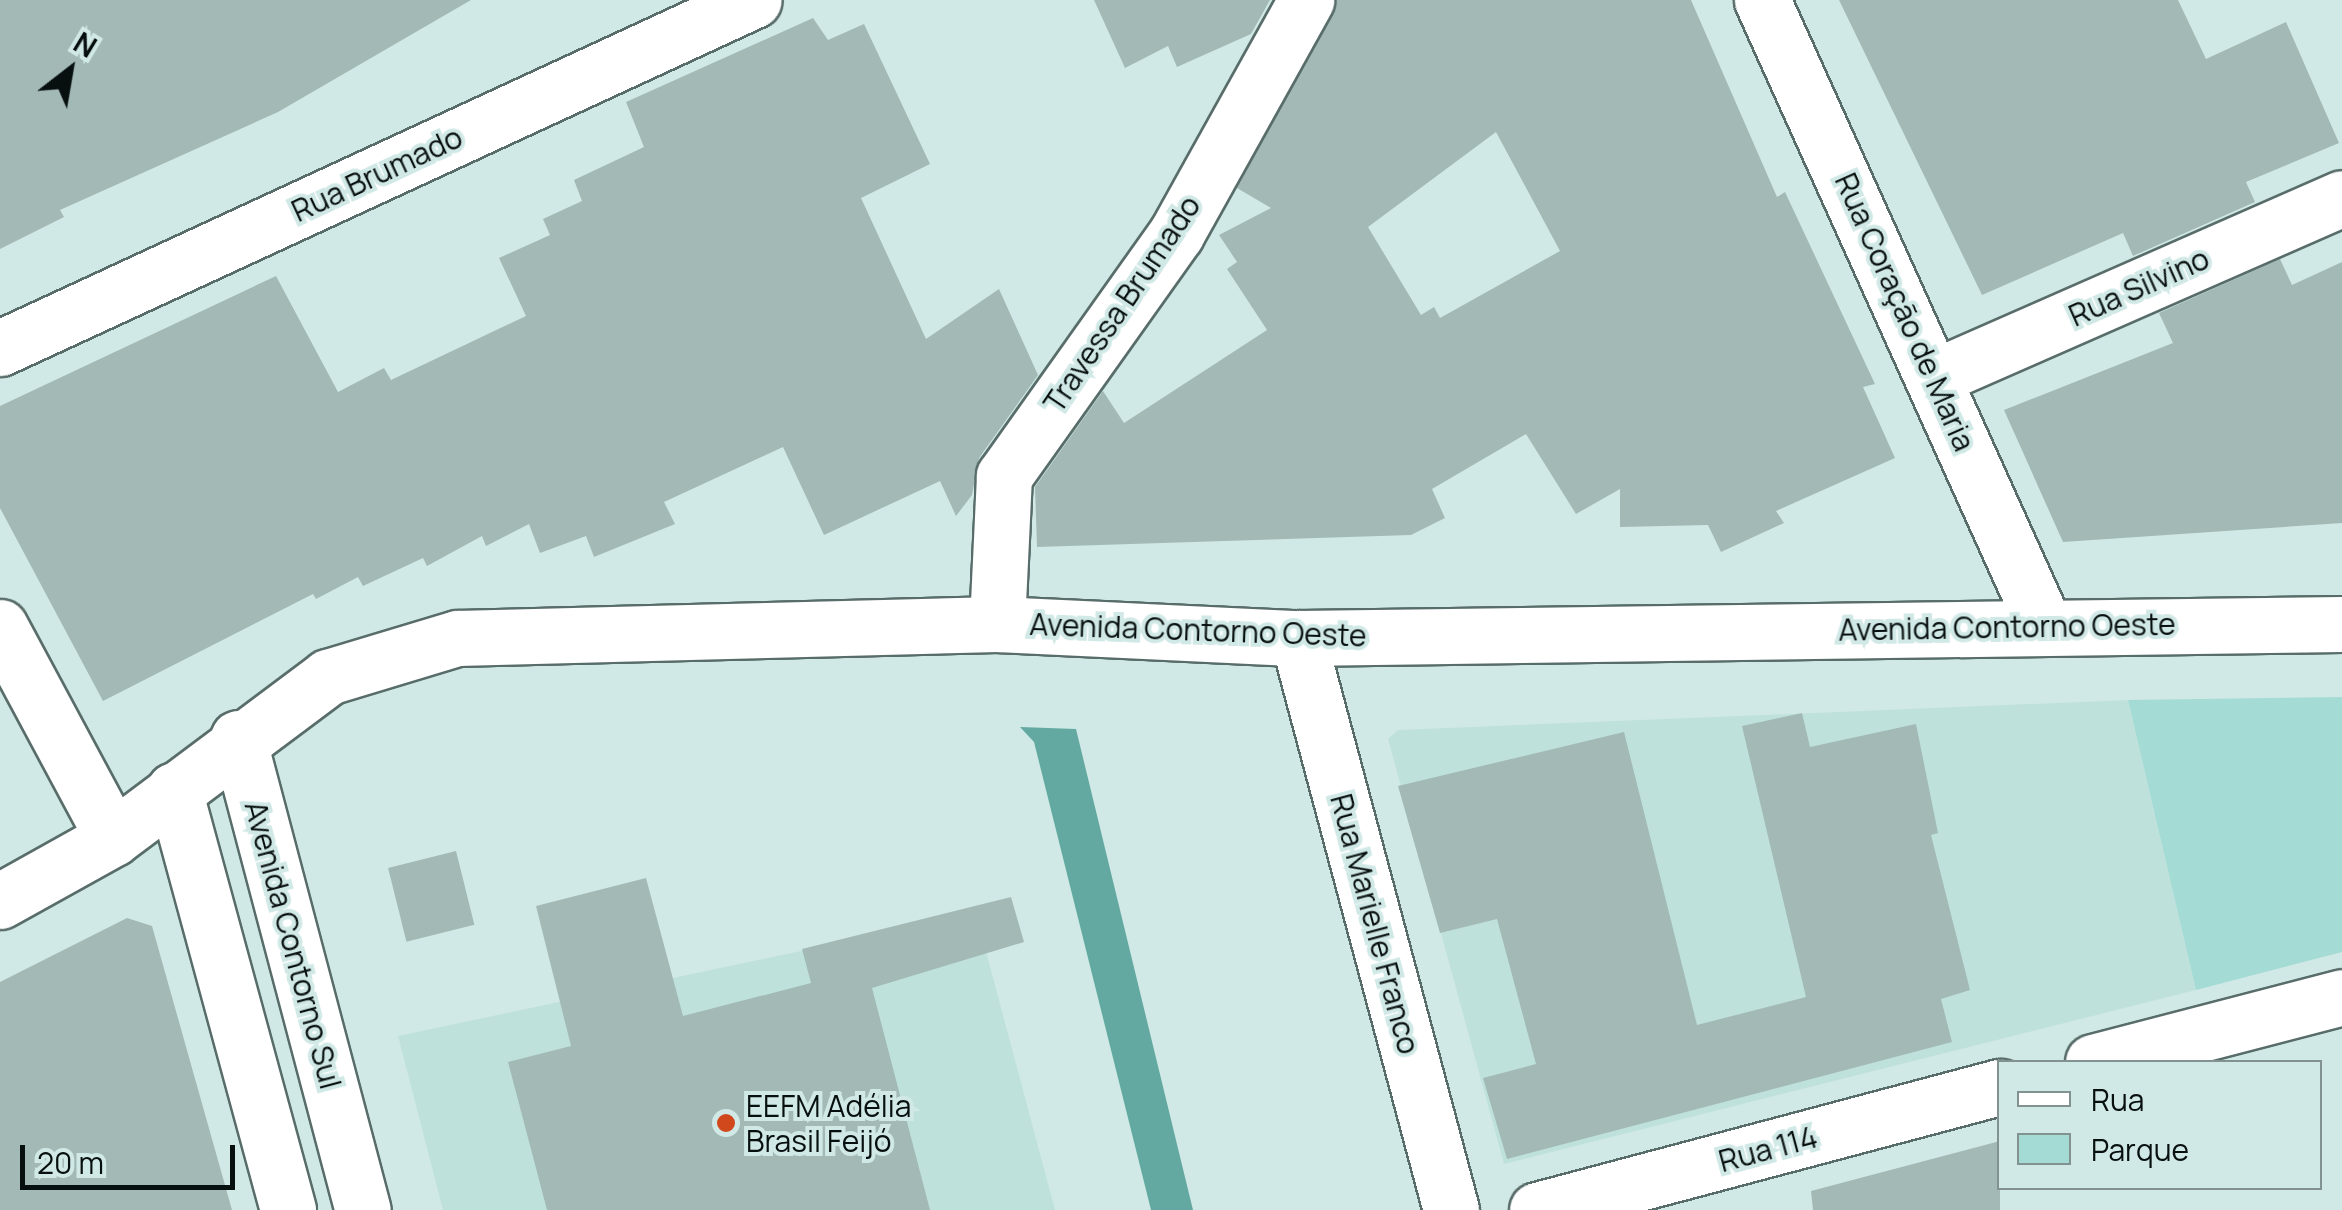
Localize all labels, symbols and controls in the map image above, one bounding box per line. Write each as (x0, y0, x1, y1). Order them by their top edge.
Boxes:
north arrow (20, 20, 120, 120)
text: N (67, 23, 104, 66)
street label: Rua Brumado (286, 119, 468, 229)
street label: Rua Coração de Maria (1828, 168, 1982, 456)
street label: Travessa Brumado (1036, 189, 1208, 419)
street label: Rua Silvino (2063, 240, 2215, 334)
street label: Avenida Contorno Oeste (1029, 606, 1367, 654)
street label: Avenida Contorno Oeste (1838, 606, 2176, 648)
street label: Rua Marielle Franco (1323, 790, 1427, 1058)
street label: Avenida Contorno Sul (237, 797, 349, 1093)
legend (1997, 1060, 2322, 1190)
text: Rua (2091, 1079, 2144, 1120)
place label: EEFM Adélia Brasil Feijó (746, 1088, 912, 1158)
marker: EEFM Adélia Brasil Feijó (715, 1112, 737, 1134)
street label: Rua 114 (1715, 1119, 1821, 1179)
scale bar (25, 1125, 240, 1187)
text: Parque (2091, 1129, 2189, 1170)
text: 20 m (37, 1142, 104, 1183)

